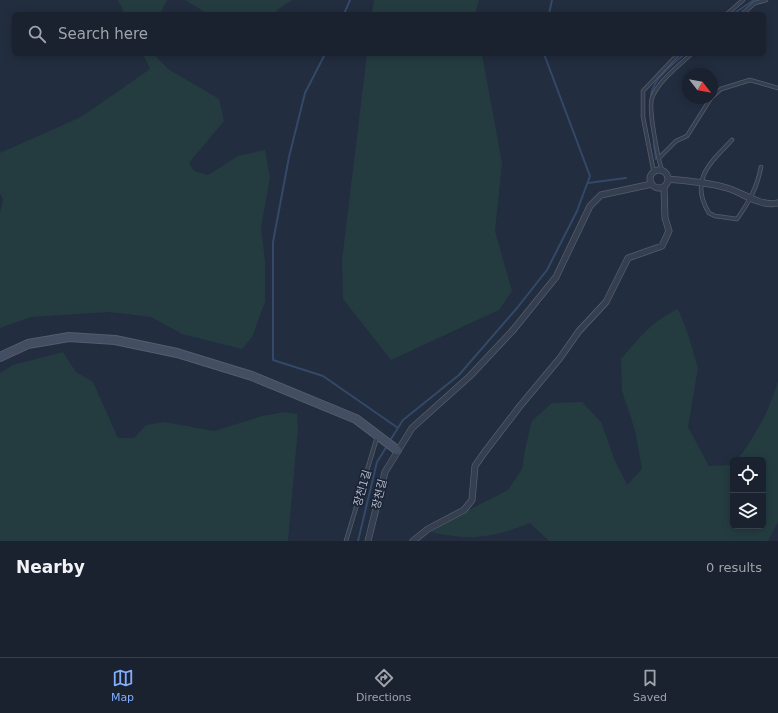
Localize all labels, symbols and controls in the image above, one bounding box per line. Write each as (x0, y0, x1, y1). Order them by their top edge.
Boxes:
search box (12, 12, 766, 56)
icon: search (26, 23, 48, 45)
text: Search here (58, 25, 148, 43)
north arrow (682, 68, 718, 104)
map controls (730, 457, 766, 529)
button: locate (730, 457, 766, 493)
street label: 장천1길 (351, 468, 374, 508)
street label: 장천길 (370, 478, 389, 510)
button: layers (730, 493, 766, 529)
text: Nearby (16, 557, 85, 577)
text: 0 results (706, 560, 762, 575)
tab: Map (111, 667, 134, 704)
tab: Directions (356, 667, 411, 704)
tab: Saved (633, 667, 667, 704)

